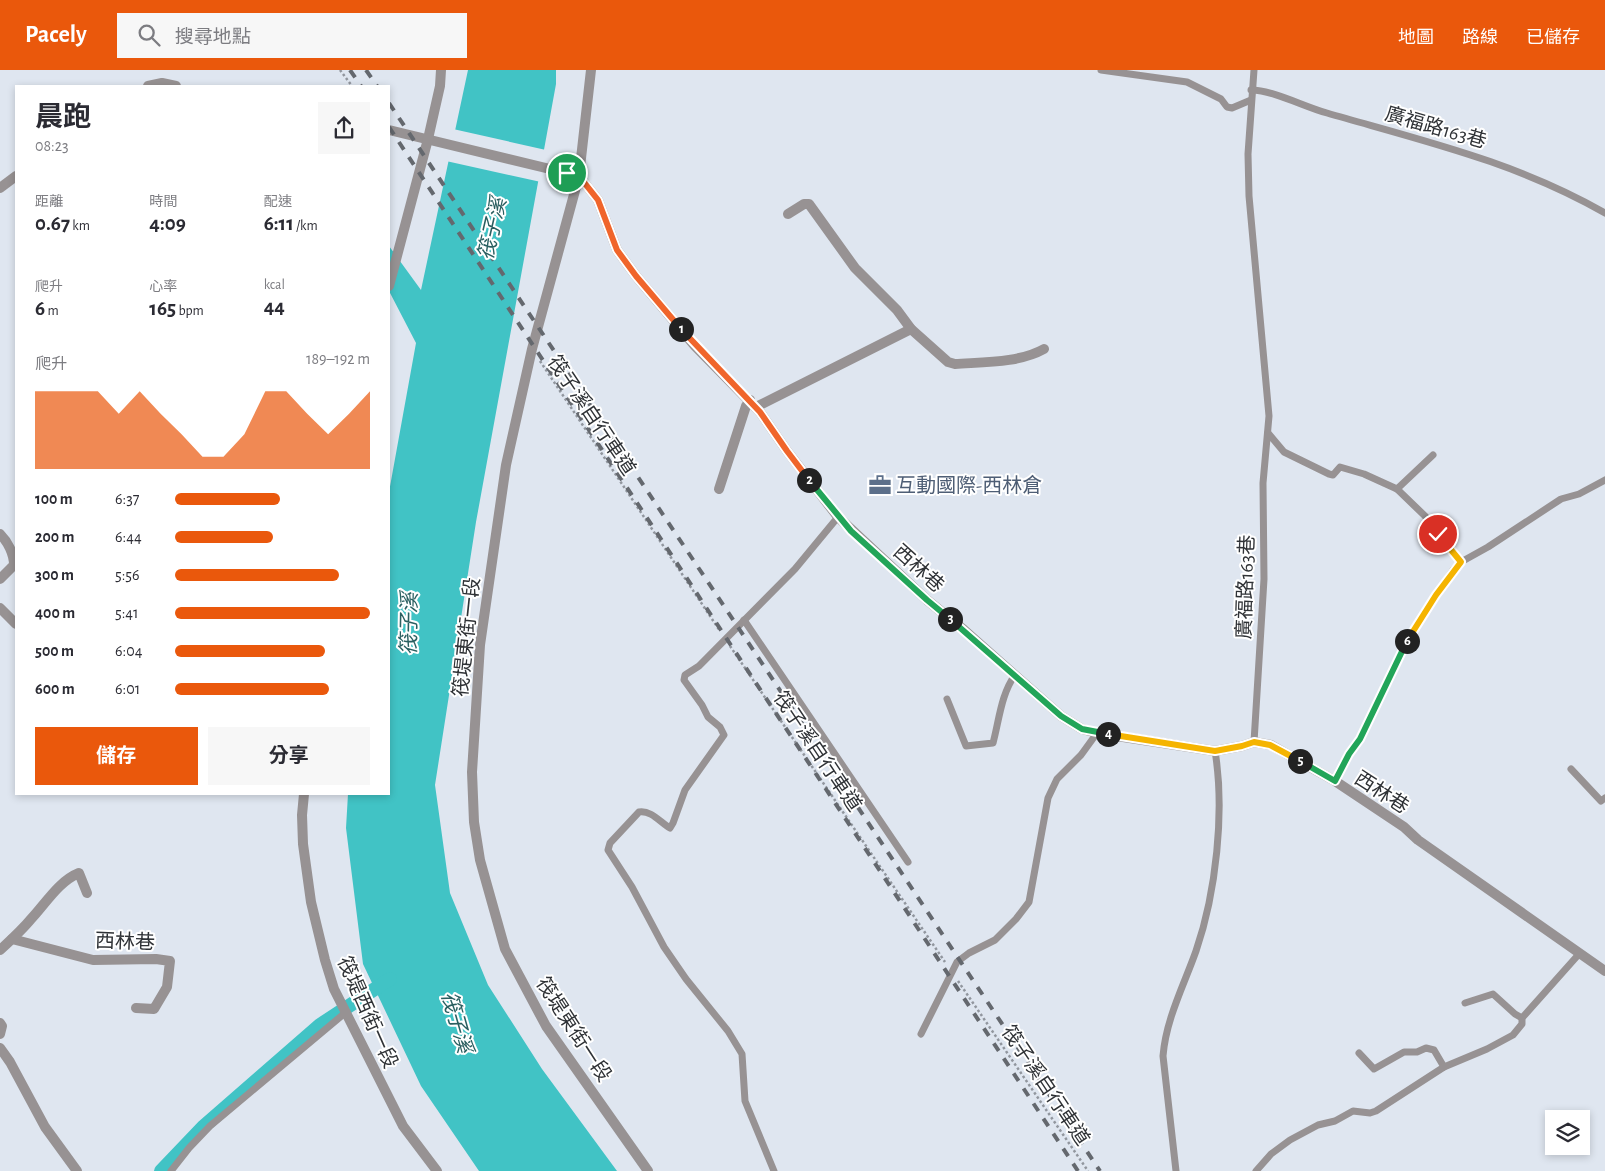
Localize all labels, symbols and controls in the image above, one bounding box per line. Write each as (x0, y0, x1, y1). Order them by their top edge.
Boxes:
search box (117, 13, 467, 58)
icon: search (135, 21, 163, 49)
text: Pacely (25, 23, 87, 47)
text: 搜尋地點 (175, 28, 251, 47)
text: 地圖 (1398, 29, 1434, 47)
text: 路線 (1462, 29, 1498, 47)
text: 已儲存 (1526, 29, 1580, 47)
button: share (318, 102, 370, 154)
street label: 廣福路163巷 (1383, 103, 1489, 152)
text: 晨跑 (35, 104, 91, 132)
text: 08:23 (35, 138, 69, 154)
pin (546, 152, 588, 194)
icon: arrive (553, 159, 581, 187)
water label: 筏子溪 (474, 193, 510, 262)
text: 距離 (35, 195, 63, 209)
text: 時間 (149, 195, 177, 209)
text: 配速 (264, 195, 292, 209)
text: 0.67 (35, 213, 70, 234)
text: 4:09 (149, 213, 186, 234)
text: 6:11 (264, 213, 294, 234)
text: km (70, 219, 90, 233)
text: /km (294, 219, 318, 233)
text: kcal (264, 278, 285, 292)
text: 爬升 (35, 280, 63, 294)
text: 心率 (149, 280, 177, 294)
text: 44 (264, 296, 285, 317)
text: 6 (35, 298, 45, 319)
text: 165 (149, 298, 176, 319)
text: m (45, 304, 59, 318)
text: bpm (176, 304, 204, 318)
pin: 1 (668, 316, 694, 342)
text: 1 (679, 322, 684, 336)
text: 189–192 m (306, 351, 370, 367)
street label: 筏子溪自行車道 (544, 351, 639, 479)
text: 爬升 (35, 356, 67, 372)
pin: 2 (796, 468, 822, 492)
office icon: 互動國際-西林倉 (867, 472, 893, 498)
text: 2 (806, 473, 813, 487)
place label: 互動國際-西林倉 (896, 474, 1042, 496)
text: 100 m (35, 491, 73, 507)
text: 6:37 (115, 491, 139, 507)
pin (1417, 513, 1459, 555)
icon: check (1424, 520, 1452, 548)
text: 200 m (35, 529, 75, 545)
text: 6:44 (115, 529, 142, 545)
street label: 廣福路163巷 (1233, 534, 1258, 640)
street label: 西林巷 (889, 540, 948, 596)
text: 300 m (35, 567, 74, 583)
text: 5:56 (115, 567, 140, 583)
street label: 筏堤東街一段 (450, 576, 483, 698)
water label: 筏子溪 (397, 589, 421, 656)
text: 400 m (35, 605, 75, 621)
text: 5:41 (115, 605, 139, 621)
pin: 3 (938, 606, 962, 632)
text: 3 (947, 612, 954, 626)
pin: 6 (1394, 628, 1420, 654)
text: 6 (1404, 634, 1411, 648)
text: 500 m (35, 643, 74, 659)
text: 6:04 (115, 643, 142, 659)
text: 600 m (35, 681, 75, 697)
text: 6:01 (115, 681, 140, 697)
street label: 筏子溪自行車道 (770, 687, 865, 815)
pin: 4 (1096, 722, 1120, 746)
button: 儲存 (35, 727, 198, 785)
button: 分享 (208, 727, 370, 785)
text: 4 (1105, 727, 1112, 741)
pin: 5 (1288, 748, 1312, 774)
text: 5 (1297, 754, 1304, 768)
street label: 西林巷 (1351, 767, 1413, 818)
street label: 西林巷 (95, 930, 155, 953)
street label: 筏堤西街一段 (334, 953, 402, 1071)
street label: 筏堤東街一段 (532, 973, 615, 1085)
water label: 筏子溪 (438, 989, 477, 1058)
street label: 筏子溪自行車道 (998, 1021, 1093, 1149)
map controls (1545, 1110, 1590, 1155)
button: layers (1545, 1110, 1590, 1155)

